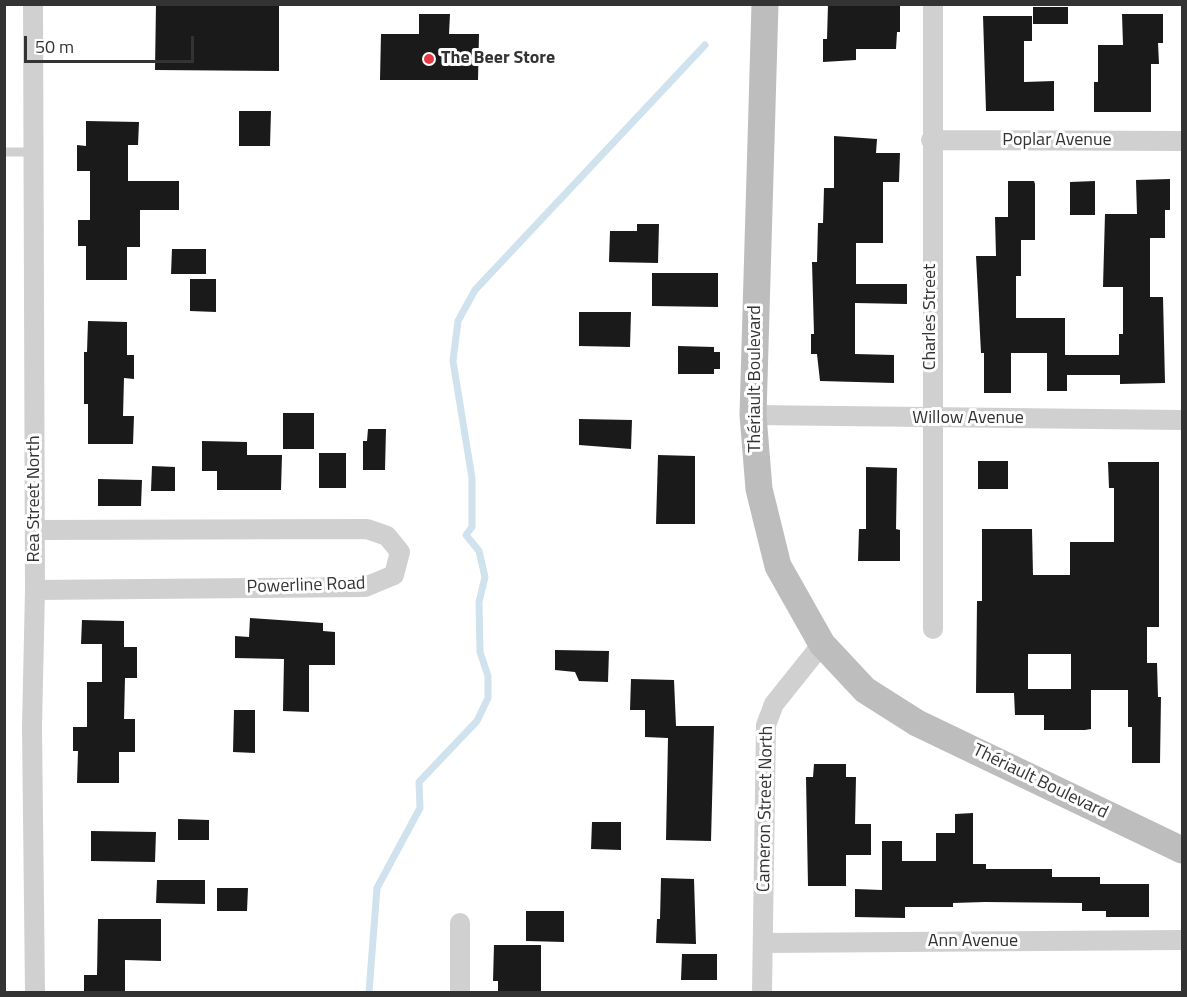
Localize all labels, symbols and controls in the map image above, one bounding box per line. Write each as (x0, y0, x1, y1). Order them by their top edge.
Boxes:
scale bar (27, 24, 196, 62)
text: 50 m (35, 33, 74, 60)
place label: The Beer Store (441, 48, 555, 70)
marker: The Beer Store (422, 52, 436, 66)
street label: Poplar Avenue (1002, 130, 1112, 152)
street label: Charles Street (920, 264, 942, 370)
street label: Thériault Boulevard (745, 305, 767, 453)
street label: Willow Avenue (912, 408, 1024, 430)
street label: Rea Street North (24, 435, 46, 563)
street label: Powerline Road (246, 573, 366, 599)
street label: Cameron Street North (754, 726, 778, 892)
street label: Thériault Boulevard (969, 740, 1111, 824)
street label: Ann Avenue (928, 931, 1018, 953)

